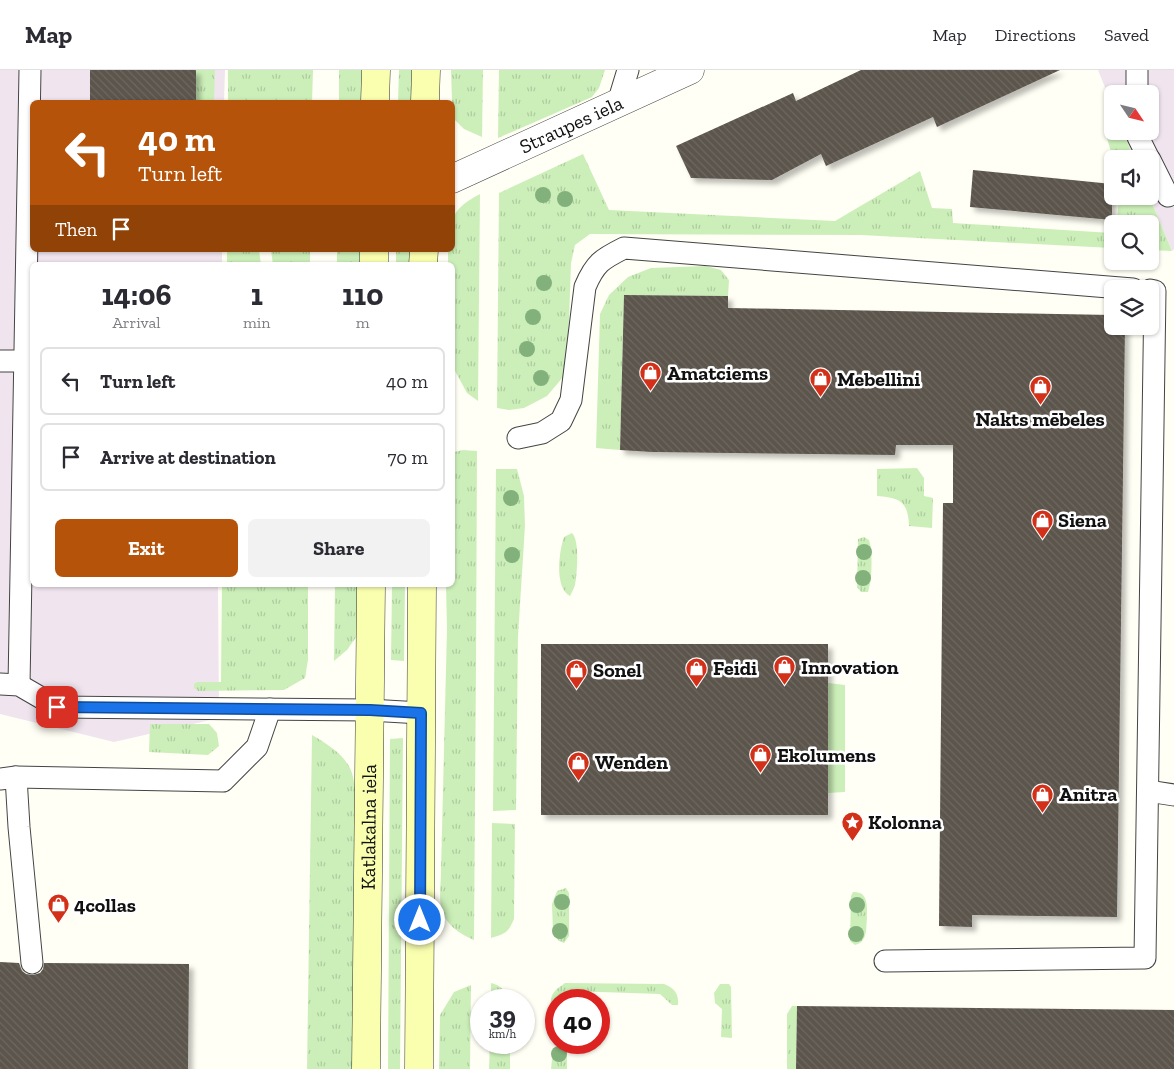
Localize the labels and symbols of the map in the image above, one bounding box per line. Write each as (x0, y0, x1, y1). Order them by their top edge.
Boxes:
north arrow (1104, 85, 1159, 140)
street label: Straupes iela (516, 90, 627, 159)
shop icon: Amatciems (639, 361, 663, 392)
place label: Amatciems (667, 361, 768, 385)
shop icon: Mebellini (809, 367, 833, 398)
place label: Mebellini (837, 367, 920, 391)
shop icon: Nakts mēbeles (1028, 375, 1052, 406)
place label: Nakts mēbeles (975, 407, 1105, 431)
shop icon: Siena (1030, 508, 1054, 539)
place label: Siena (1058, 508, 1107, 532)
shop icon: Innovation (773, 655, 797, 686)
place label: Innovation (801, 655, 899, 679)
shop icon: Feidi (685, 656, 709, 687)
place label: Feidi (713, 656, 757, 680)
shop icon: Sonel (565, 658, 589, 689)
place label: Sonel (593, 658, 642, 682)
pin (36, 686, 78, 728)
shop icon: Ekolumens (749, 743, 773, 774)
place label: Ekolumens (777, 743, 876, 767)
shop icon: Wenden (567, 750, 591, 781)
place label: Wenden (595, 750, 668, 774)
street label: Katlakalna iela (356, 764, 381, 890)
shop icon: Anitra (1031, 782, 1055, 813)
place label: Anitra (1059, 782, 1117, 806)
place icon: Kolonna (840, 810, 864, 841)
place label: Kolonna (868, 810, 942, 834)
shop icon: 4collas (46, 893, 70, 924)
place label: 4collas (74, 893, 136, 917)
position arrow (393, 893, 445, 945)
speed limit sign: 40 (545, 989, 610, 1054)

